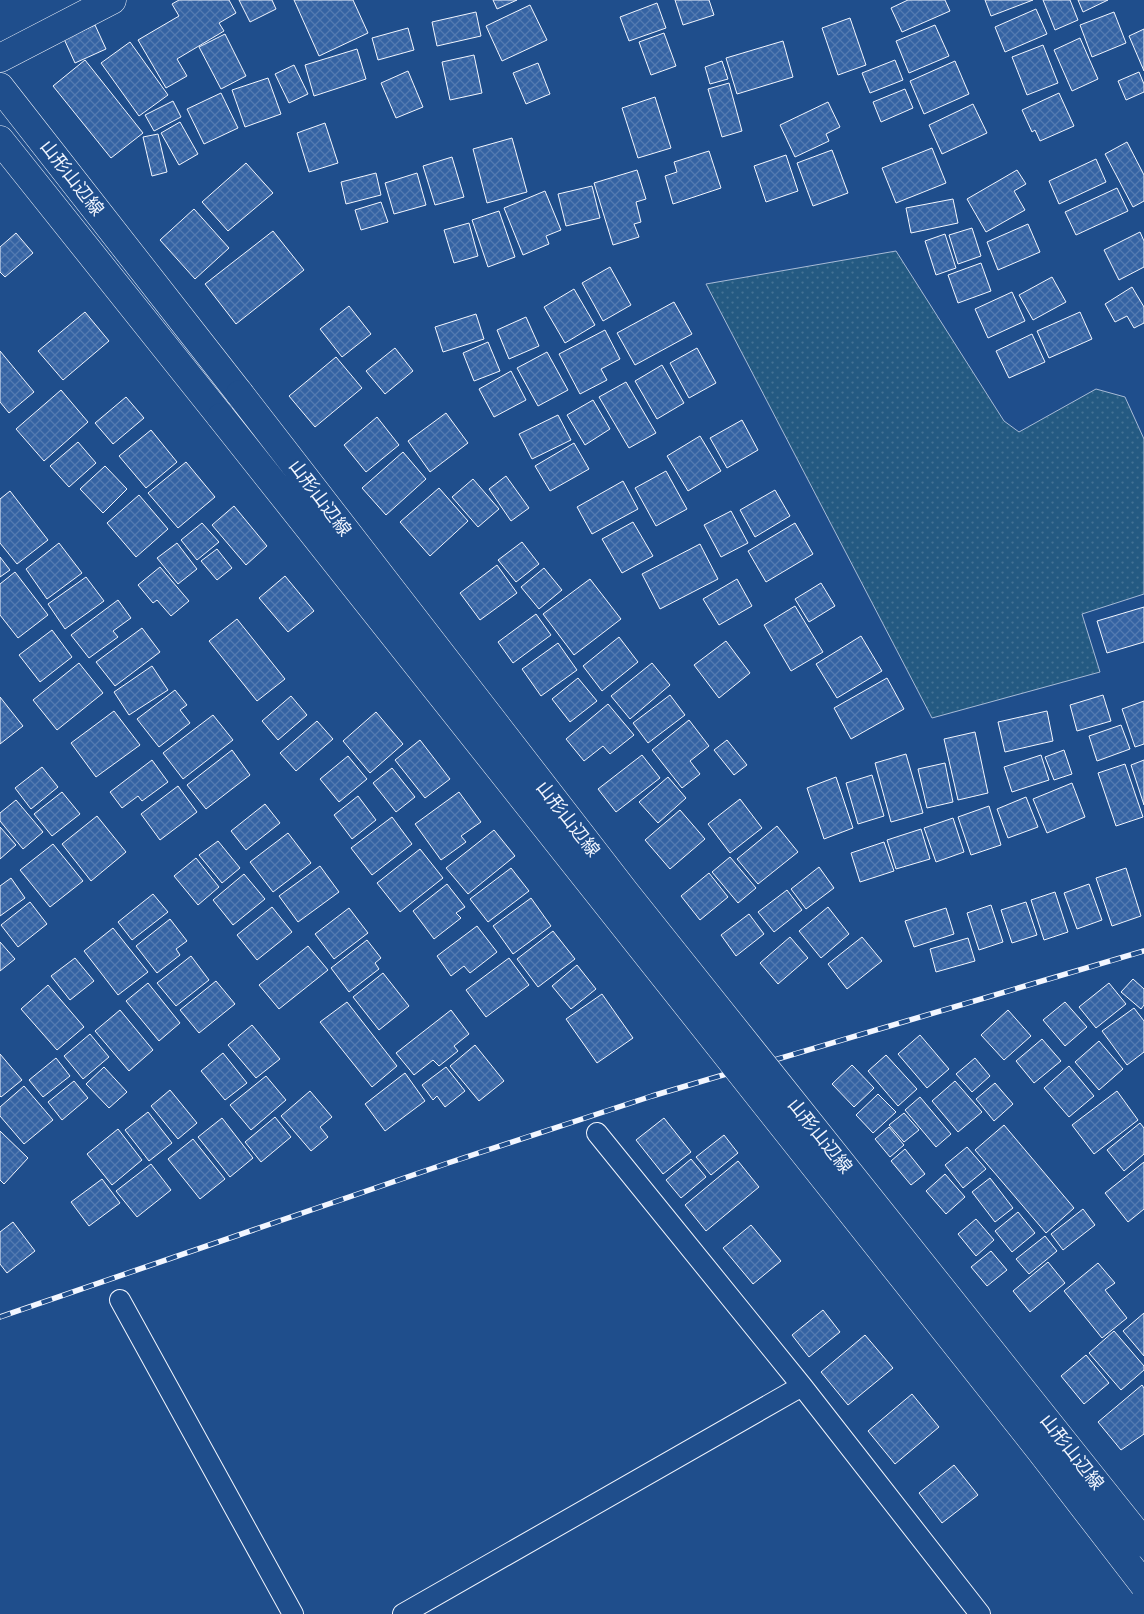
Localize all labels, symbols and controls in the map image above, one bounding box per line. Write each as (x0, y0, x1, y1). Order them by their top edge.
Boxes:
street label: 山形山辺線 (35, 135, 110, 221)
street label: 山形山辺線 (283, 454, 357, 541)
street label: 山形山辺線 (531, 776, 606, 862)
street label: 山形山辺線 (782, 1093, 858, 1179)
street label: 山形山辺線 (1035, 1409, 1110, 1495)

